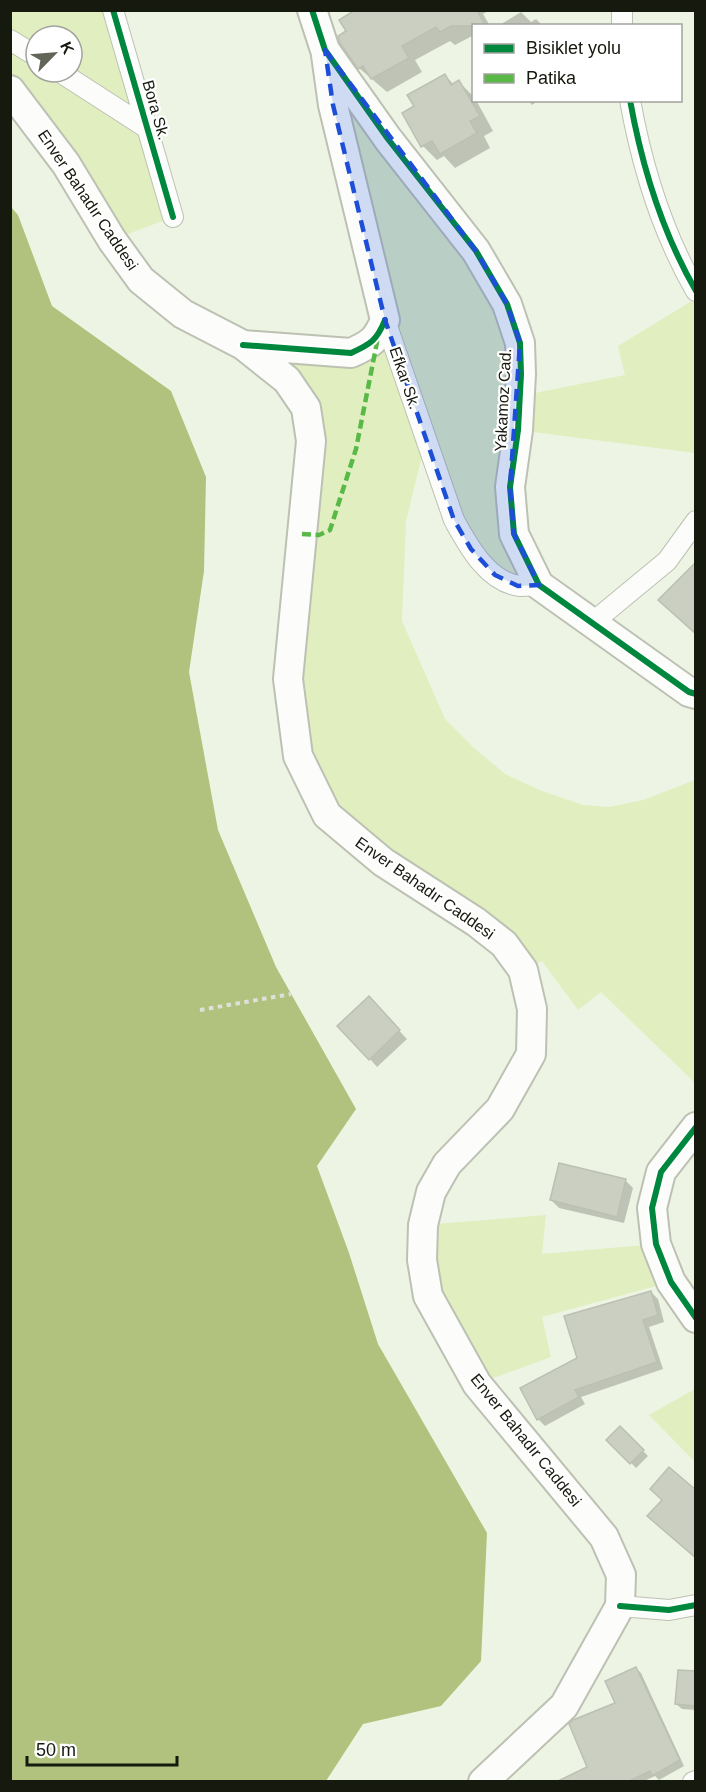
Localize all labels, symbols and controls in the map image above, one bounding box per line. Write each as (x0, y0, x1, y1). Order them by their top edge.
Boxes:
north arrow (24, 24, 84, 84)
legend (472, 24, 682, 102)
text: Bisiklet yolu (526, 38, 621, 58)
text: K (57, 39, 77, 57)
text: Patika (526, 68, 577, 88)
street label: Bora Sk. (139, 78, 173, 142)
street label: Enver Bahadır Caddesi (35, 127, 141, 273)
street label: Efkar Sk. (386, 345, 424, 411)
street label: Yakamoz Cad. (492, 348, 514, 452)
street label: Enver Bahadır Caddesi (352, 834, 498, 942)
street label: Enver Bahadır Caddesi (467, 1370, 585, 1510)
scale bar (27, 1729, 177, 1767)
text: 50 m (36, 1740, 76, 1760)

